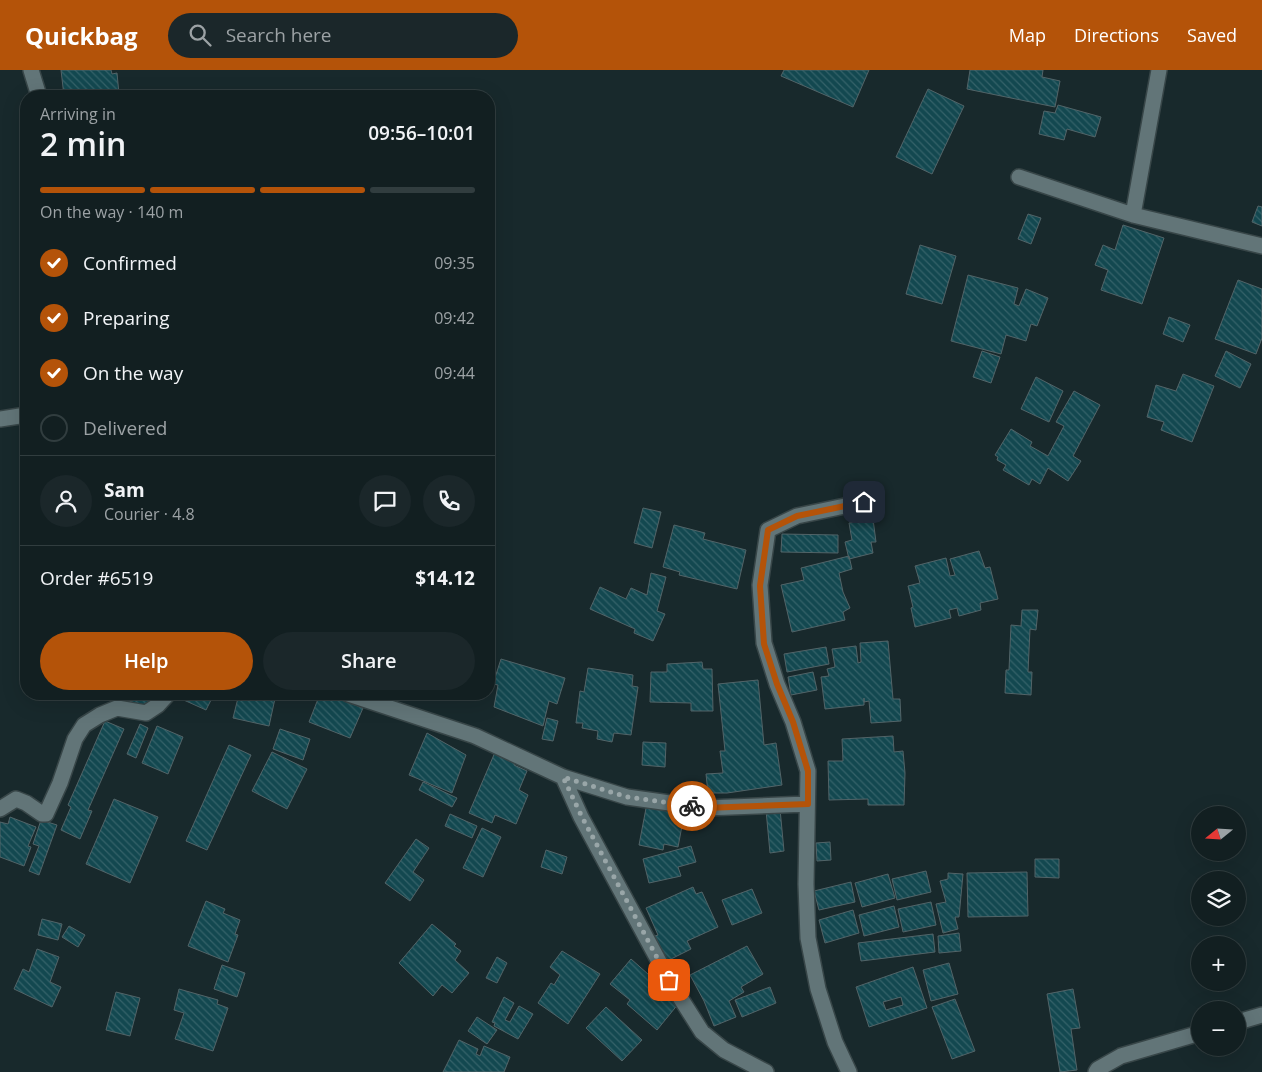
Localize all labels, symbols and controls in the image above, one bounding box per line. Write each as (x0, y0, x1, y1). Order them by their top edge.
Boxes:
search box (168, 13, 518, 58)
text: Quickbag (25, 19, 138, 52)
icon: search (186, 21, 214, 49)
text: Search here (226, 22, 332, 48)
text: Map (1009, 23, 1046, 47)
text: Directions (1074, 23, 1159, 47)
text: Saved (1187, 23, 1237, 47)
text: Arriving in (40, 103, 116, 125)
text: 09:56–10:01 (368, 120, 475, 146)
text: 2 min (40, 122, 126, 165)
text: On the way · 140 m (40, 201, 183, 223)
icon: check (40, 249, 68, 277)
text: Confirmed (83, 250, 177, 276)
text: 09:35 (434, 252, 475, 274)
icon: check (40, 304, 68, 332)
text: Preparing (83, 305, 170, 331)
text: 09:42 (434, 307, 475, 329)
icon: check (40, 359, 68, 387)
text: On the way (83, 360, 183, 386)
text: 09:44 (434, 362, 475, 384)
text: Delivered (83, 415, 167, 441)
button: person (40, 475, 92, 527)
button: chat (359, 475, 411, 527)
button: phone (423, 475, 475, 527)
text: Sam (104, 477, 145, 503)
pin (843, 481, 885, 523)
icon: home (850, 488, 878, 516)
text: Courier · 4.8 (104, 503, 195, 525)
text: Order #6519 (40, 565, 153, 591)
text: $14.12 (415, 565, 475, 591)
button: Help (40, 632, 253, 690)
button: Share (263, 632, 475, 690)
courier (667, 781, 717, 831)
icon: bike (678, 792, 706, 820)
north arrow (1191, 806, 1246, 861)
map controls (1191, 806, 1246, 1056)
button: layers (1191, 871, 1246, 926)
button: + (1191, 936, 1246, 991)
pin (648, 959, 690, 1001)
icon: bag (655, 966, 683, 994)
button: − (1191, 1001, 1246, 1056)

